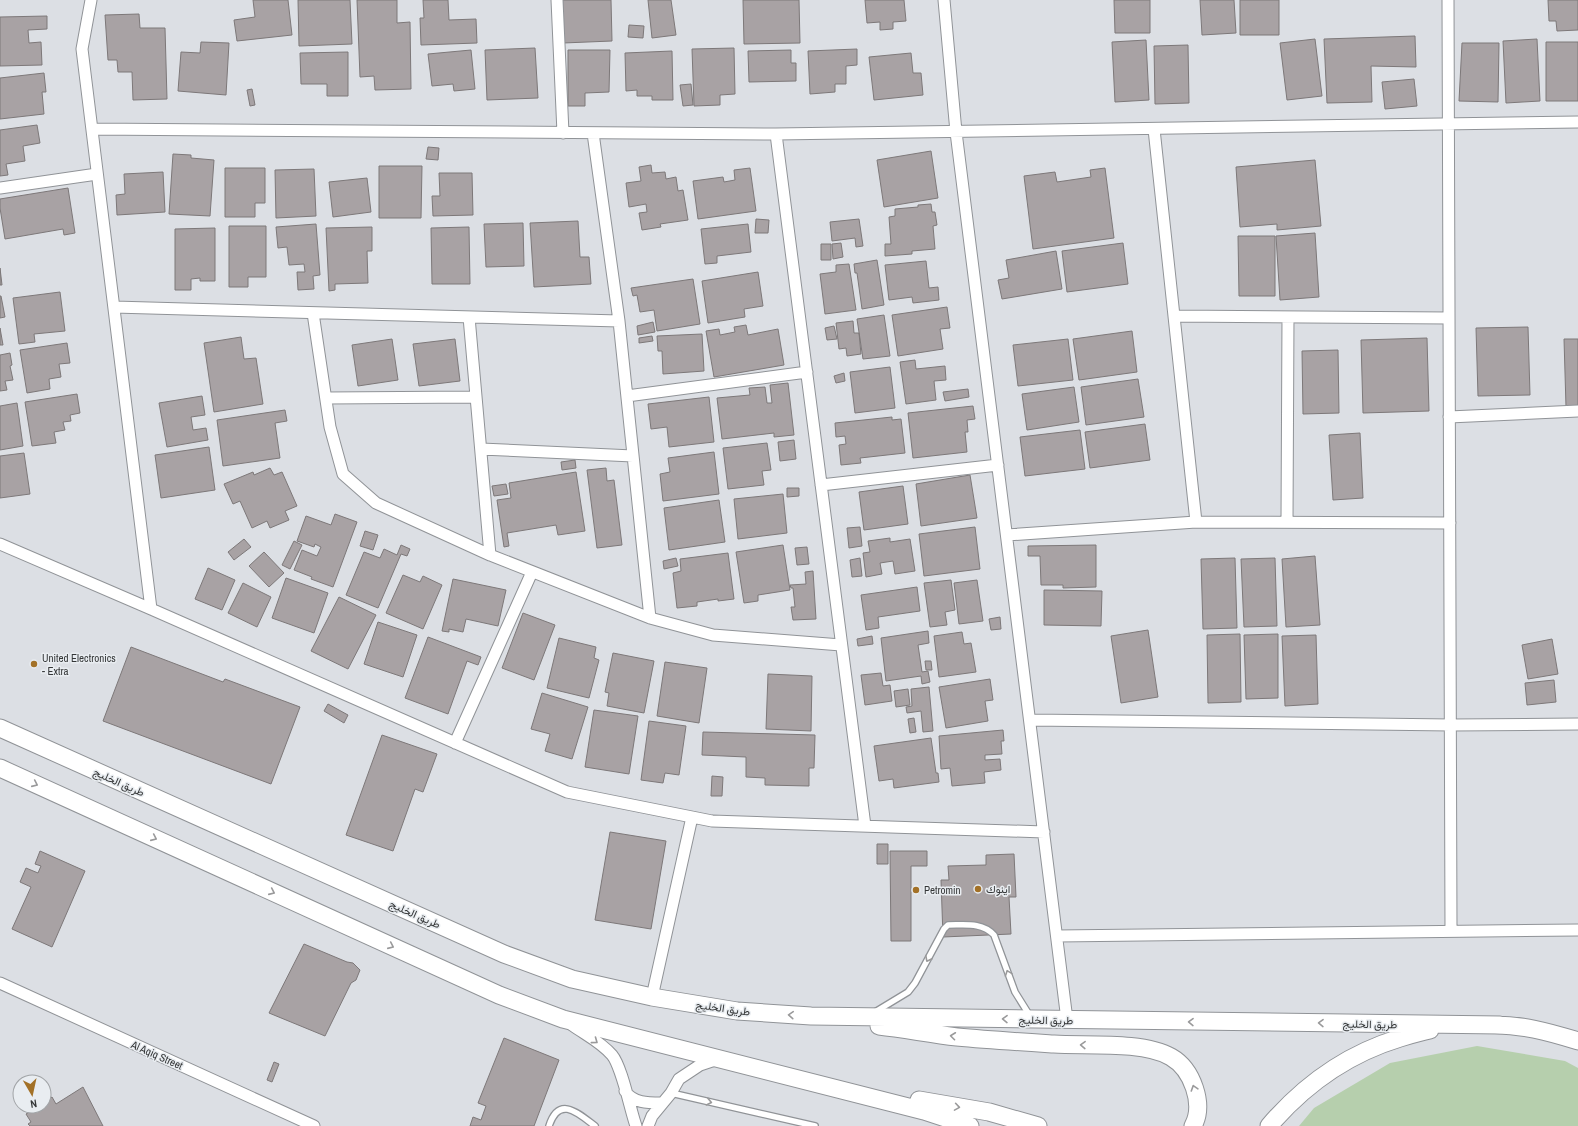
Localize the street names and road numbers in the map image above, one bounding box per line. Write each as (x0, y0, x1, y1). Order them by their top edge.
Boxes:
street label: طريق الخليج (91, 764, 147, 800)
street label: طريق الخليج (387, 896, 443, 932)
street label: طريق الخليج (695, 997, 751, 1020)
street label: طريق الخليج (1019, 1013, 1073, 1028)
street label: طريق الخليج (1343, 1017, 1397, 1032)
street label: Al Aqiq Street (128, 1037, 185, 1073)

